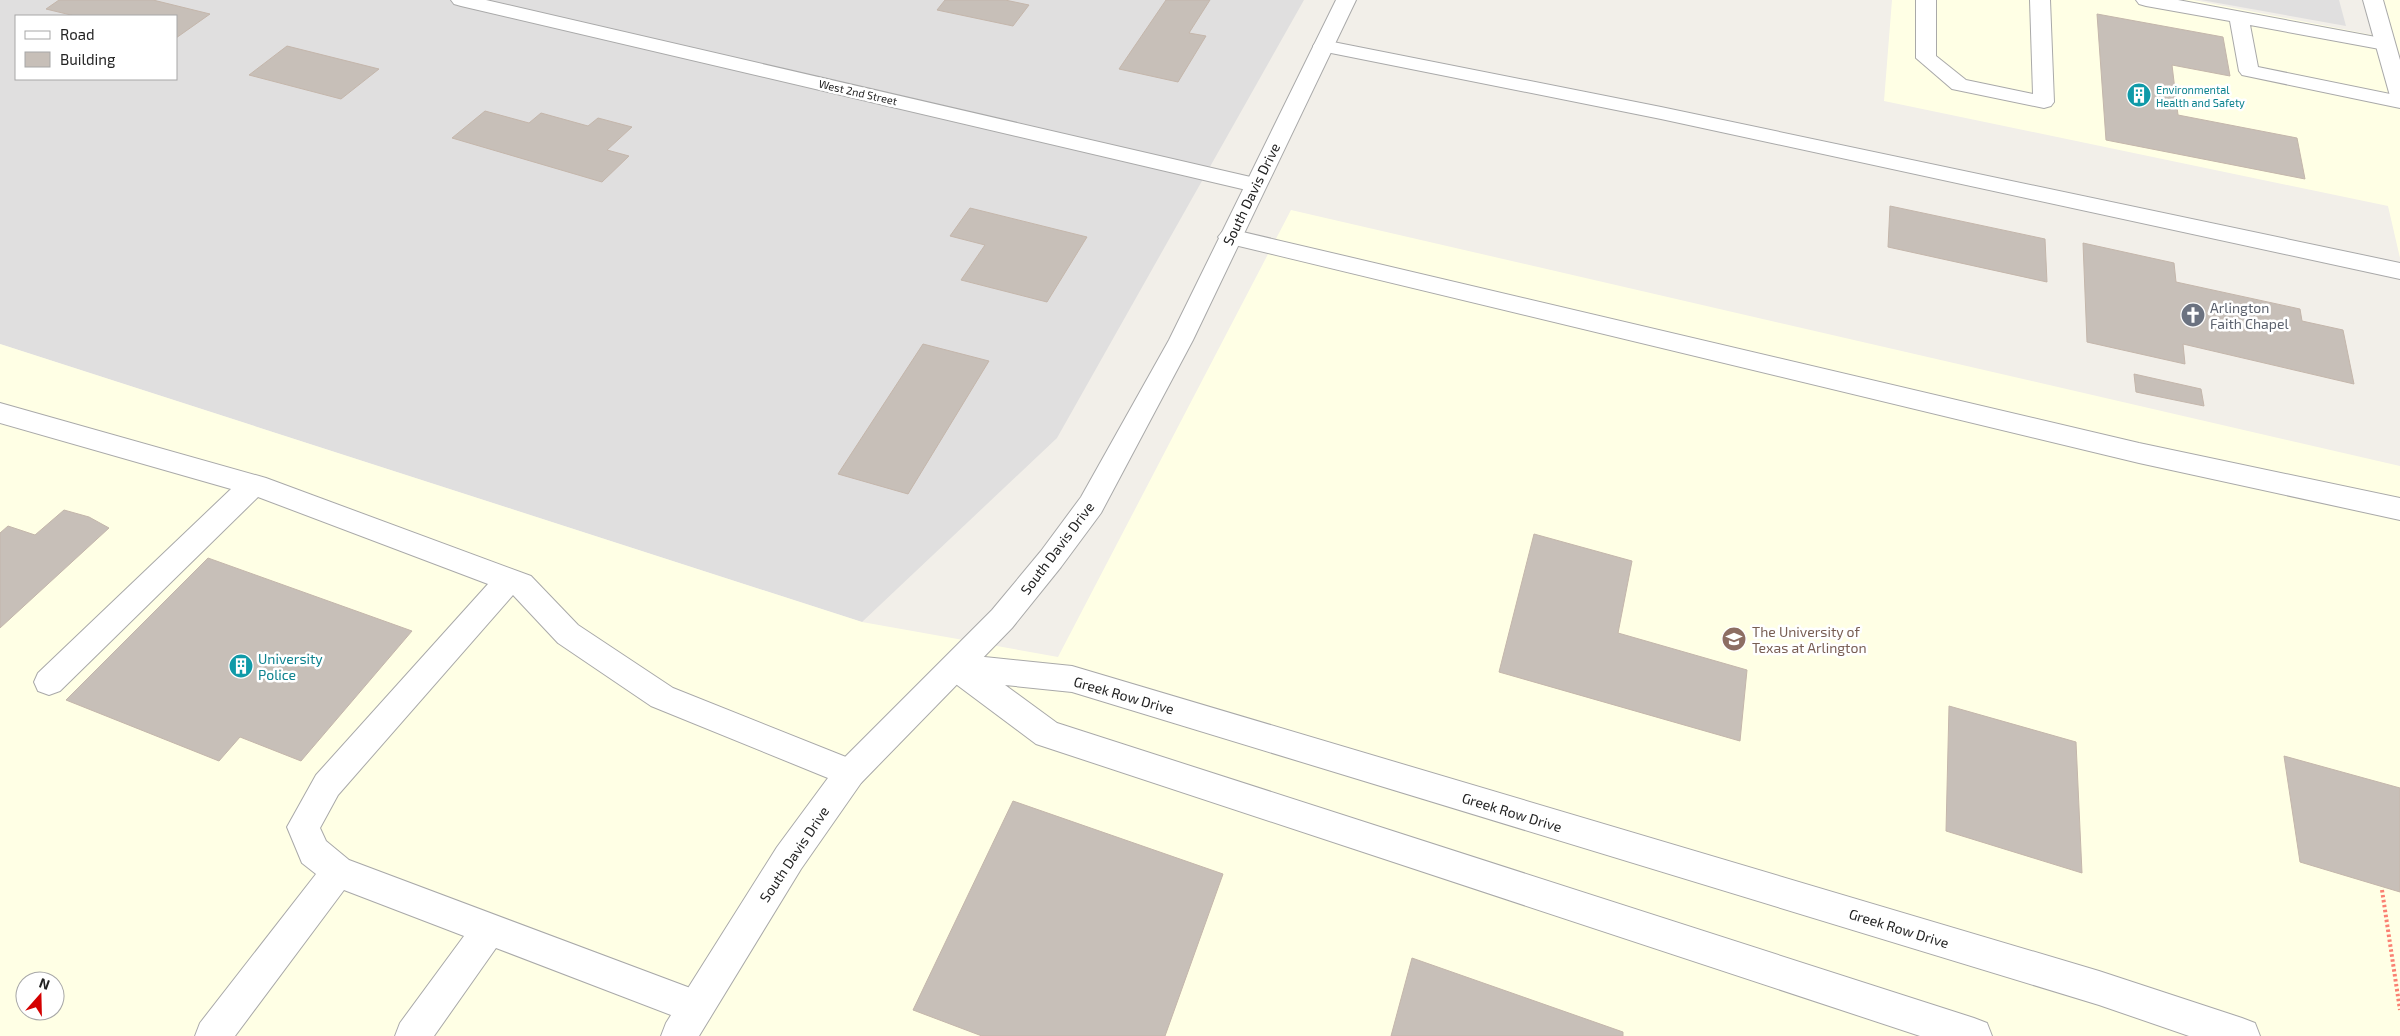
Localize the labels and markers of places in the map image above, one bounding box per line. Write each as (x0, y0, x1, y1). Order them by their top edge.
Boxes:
building icon: Environmental Health and Safety (2126, 82, 2152, 108)
place label: Environmental Health and Safety (2156, 83, 2245, 109)
place label: Arlington Faith Chapel (2210, 299, 2289, 332)
church icon: Arlington Faith Chapel (2180, 302, 2206, 328)
place label: The University of Texas at Arlington (1752, 623, 1867, 656)
school or university icon: The University of Texas at Arlington (1721, 626, 1747, 652)
place label: University Police (258, 650, 323, 683)
building icon: University Police (228, 653, 254, 679)

